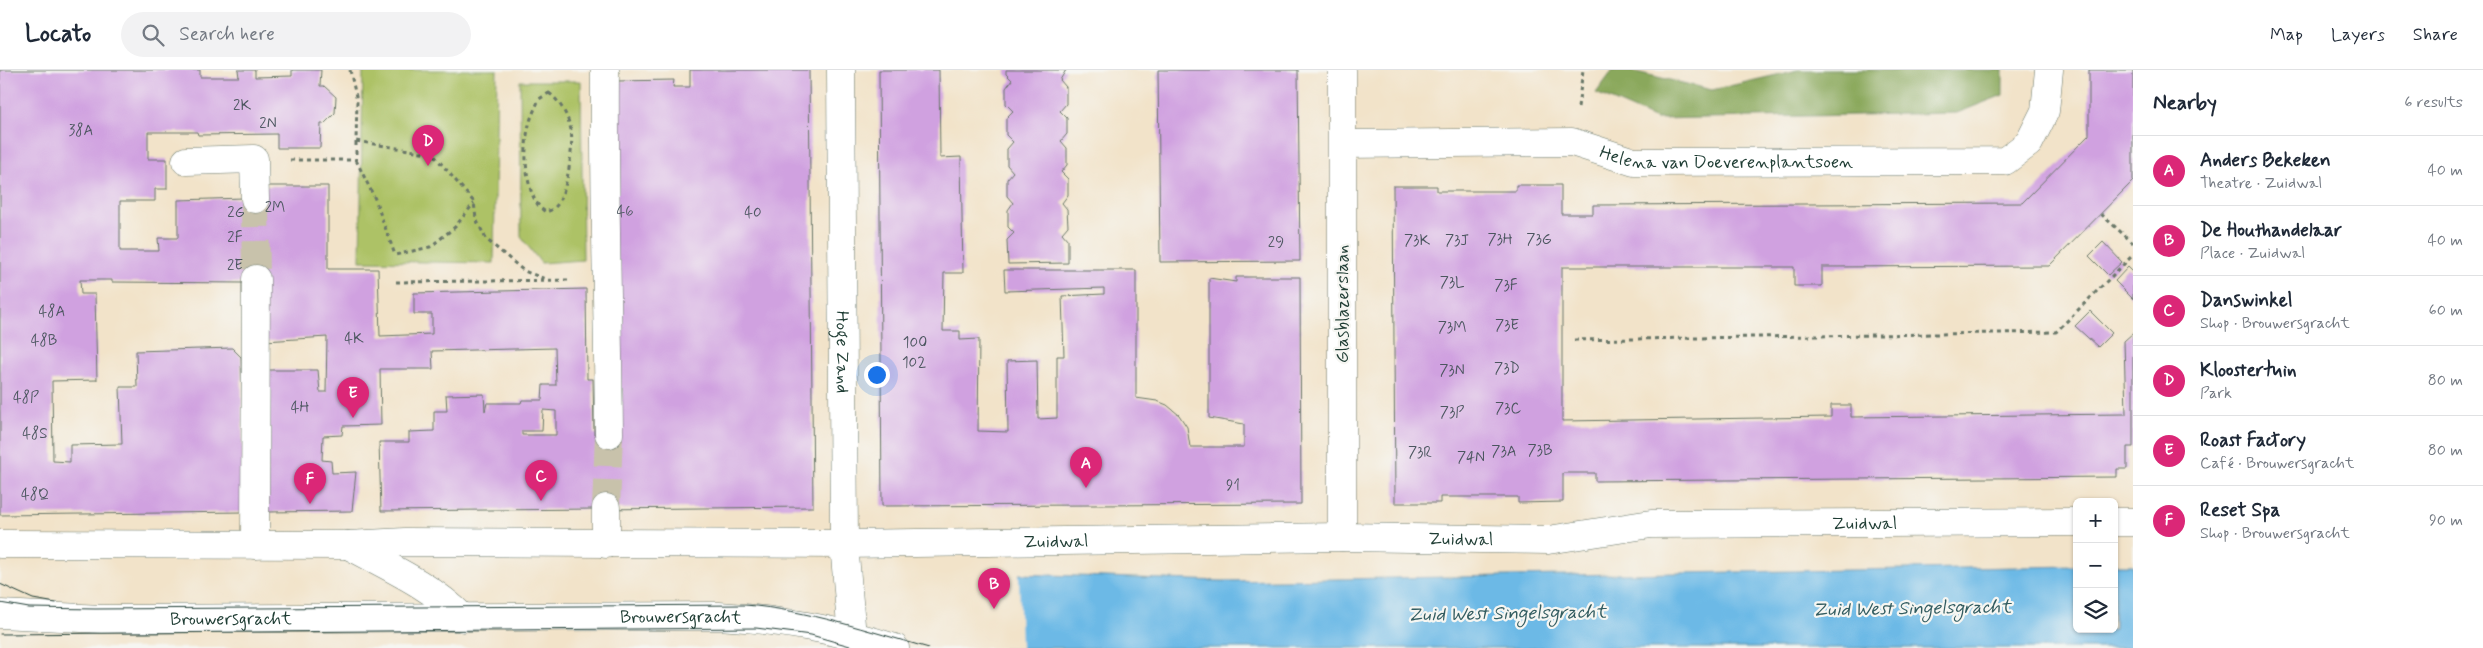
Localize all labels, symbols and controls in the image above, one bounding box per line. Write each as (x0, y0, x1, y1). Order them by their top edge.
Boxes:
search box (121, 12, 471, 57)
text: Locato (25, 19, 91, 50)
icon: search (139, 21, 167, 49)
text: Search here (179, 22, 275, 47)
text: Map (2270, 23, 2303, 47)
text: Layers (2331, 23, 2385, 47)
text: Share (2413, 23, 2458, 47)
text: Nearby (2153, 89, 2217, 117)
text: 6 results (2404, 92, 2463, 113)
house number: 2K (233, 96, 251, 116)
house number: 2N (259, 114, 277, 134)
house number: 38A (69, 121, 93, 141)
pin: D (412, 125, 444, 166)
street label: Helena van Doeverenplantsoen (1596, 141, 1853, 175)
text: Anders Bekeken (2200, 148, 2331, 173)
text: A (2164, 160, 2174, 181)
text: 40 m (2427, 160, 2463, 181)
text: Theatre · Zuidwal (2200, 173, 2322, 194)
house number: 2M (265, 198, 285, 218)
house number: 46 (616, 202, 634, 222)
house number: 2G (227, 203, 245, 223)
house number: 40 (744, 203, 762, 223)
text: De Houthandelaar (2200, 218, 2342, 243)
house number: 2F (227, 228, 243, 248)
house number: 73H (1487, 230, 1513, 250)
house number: 73G (1526, 230, 1552, 250)
text: B (2164, 230, 2174, 251)
text: 40 m (2427, 230, 2463, 251)
house number: 73K (1404, 231, 1430, 251)
house number: 73J (1445, 231, 1469, 251)
house number: 29 (1268, 233, 1284, 253)
text: Place · Zuidwal (2200, 243, 2305, 264)
street label: Glasblazerslaan (1331, 245, 1355, 363)
house number: 2E (227, 256, 243, 276)
house number: 73L (1440, 273, 1465, 293)
house number: 73F (1494, 276, 1518, 296)
text: Danswinkel (2200, 288, 2292, 313)
text: C (2163, 300, 2175, 321)
text: 60 m (2429, 300, 2463, 321)
house number: 48A (39, 302, 65, 322)
street label: Hoge Zand (828, 311, 854, 393)
text: Shop · Brouwersgracht (2200, 313, 2350, 334)
house number: 73E (1495, 316, 1519, 336)
house number: 73M (1438, 318, 1466, 338)
house number: 4K (344, 329, 364, 349)
house number: 48B (31, 331, 57, 351)
house number: 100 (903, 333, 927, 353)
house number: 102 (902, 353, 926, 373)
text: Kloostertuin (2200, 358, 2297, 383)
house number: 73D (1494, 359, 1520, 379)
house number: 73N (1439, 361, 1465, 381)
your location (864, 362, 890, 388)
text: D (2163, 370, 2175, 391)
text: 80 m (2428, 370, 2463, 391)
pin: E (337, 377, 369, 418)
text: Park (2200, 383, 2232, 404)
house number: 48P (13, 388, 39, 408)
house number: 4H (291, 398, 309, 418)
house number: 73C (1495, 399, 1521, 419)
house number: 73P (1440, 403, 1464, 423)
house number: 48S (22, 424, 48, 444)
text: Roast Factory (2200, 428, 2306, 453)
text: E (2164, 440, 2174, 461)
text: 80 m (2428, 440, 2463, 461)
house number: 73B (1528, 441, 1552, 461)
house number: 73A (1491, 442, 1517, 462)
house number: 73R (1408, 443, 1432, 463)
pin: A (1070, 447, 1102, 488)
house number: 74N (1457, 448, 1485, 468)
text: Café · Brouwersgracht (2200, 453, 2354, 474)
pin: C (525, 460, 557, 501)
pin: F (294, 463, 326, 504)
house number: 91 (1226, 476, 1240, 496)
house number: 48Q (21, 485, 49, 505)
map controls (2073, 498, 2118, 633)
button: + (2073, 498, 2118, 543)
text: Reset Spa (2200, 498, 2280, 523)
text: F (2165, 510, 2173, 531)
text: 90 m (2429, 510, 2463, 531)
street label: Zuidwal (1832, 512, 1897, 536)
text: Shop · Brouwersgracht (2200, 523, 2350, 544)
street label: Zuidwal (1428, 527, 1494, 552)
street label: Zuidwal (1023, 530, 1089, 554)
button: − (2073, 543, 2118, 588)
pin: B (978, 568, 1010, 609)
button: layers (2073, 588, 2118, 633)
water label: Zuid West Singelsgracht (1812, 594, 2013, 625)
water label: Zuid West Singelsgracht (1407, 599, 1608, 630)
street label: Brouwersgracht (620, 605, 743, 631)
street label: Brouwersgracht (170, 607, 292, 632)

